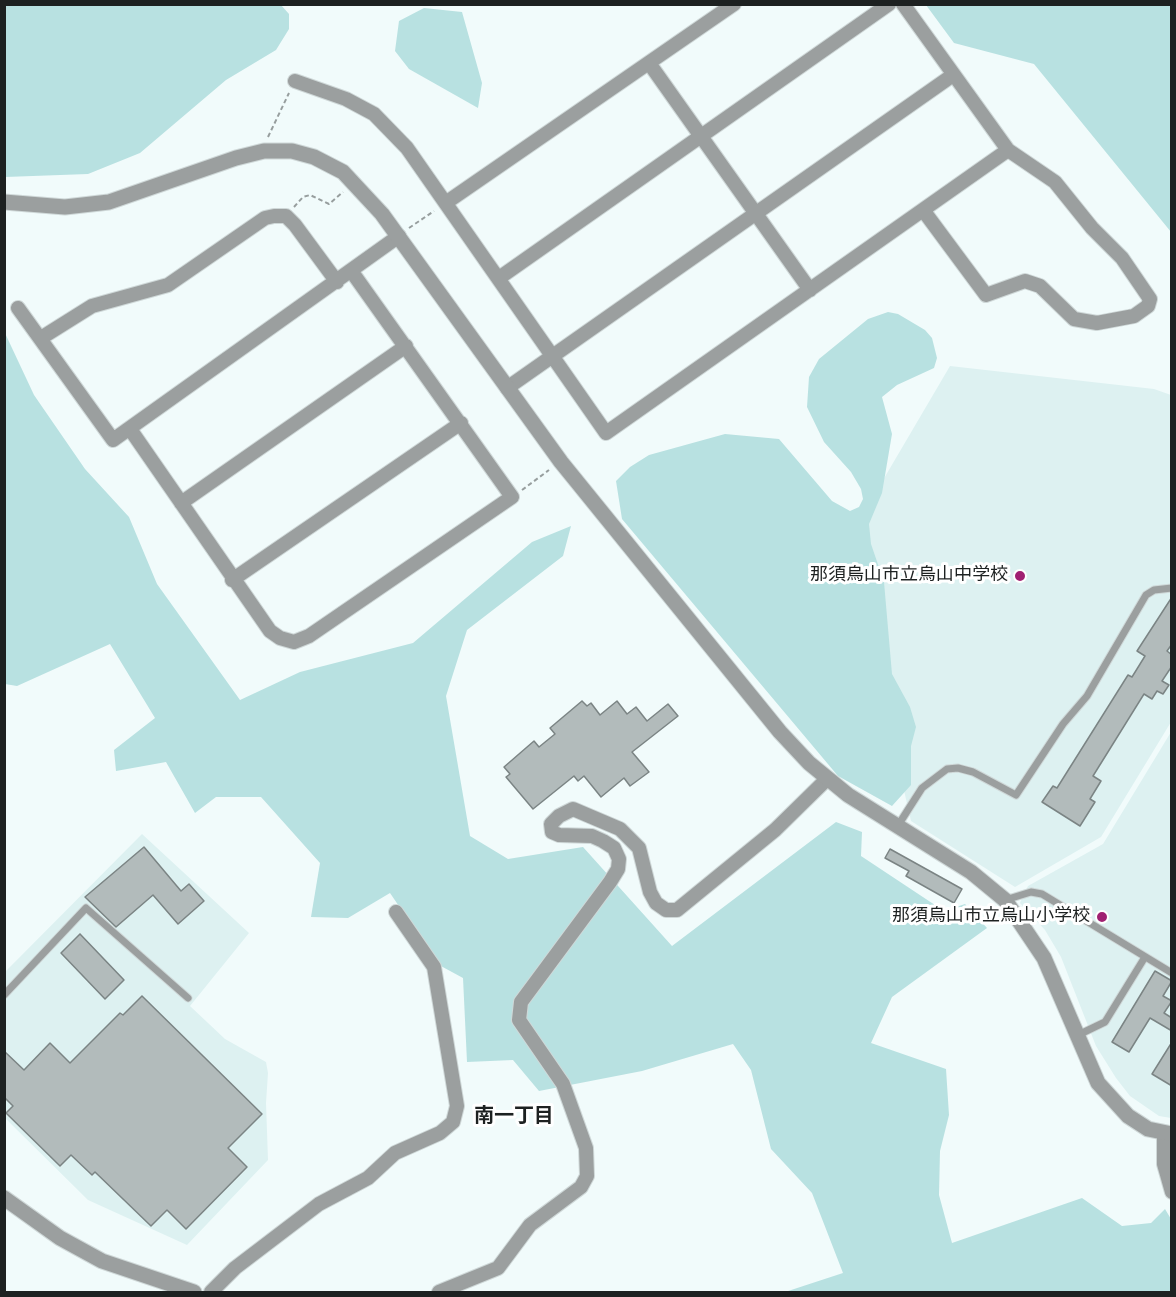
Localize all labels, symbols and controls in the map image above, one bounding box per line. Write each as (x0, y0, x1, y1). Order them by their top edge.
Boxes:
place label: 那須烏山市立烏山中学校 (810, 565, 1008, 587)
marker: 那須烏山市立烏山中学校 (1013, 569, 1027, 583)
place label: 那須烏山市立烏山小学校 (892, 906, 1090, 928)
marker: 那須烏山市立烏山小学校 (1095, 910, 1109, 924)
district label: 南一丁目 (474, 1106, 554, 1130)

